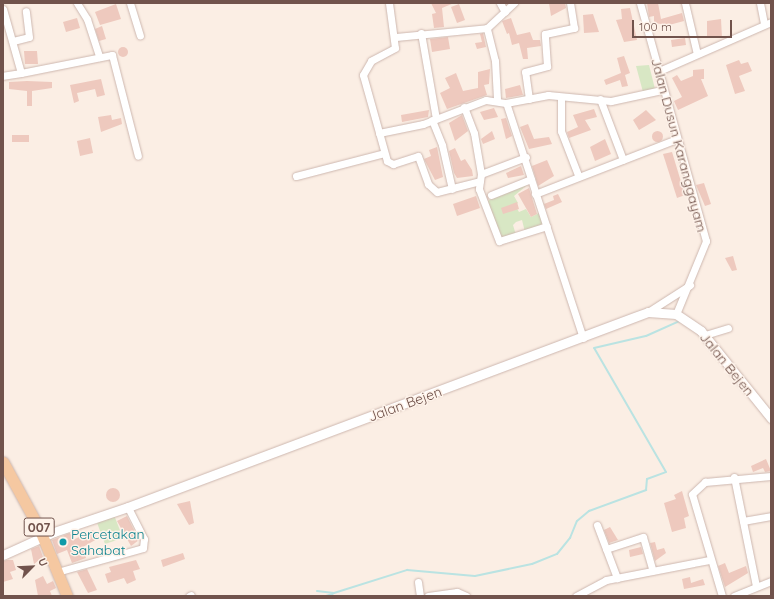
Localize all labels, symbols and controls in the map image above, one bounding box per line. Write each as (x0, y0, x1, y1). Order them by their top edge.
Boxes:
scale bar (634, 12, 734, 38)
text: 100 m (639, 19, 672, 34)
street label: Jalan Dusun Karanggayam (648, 56, 710, 234)
street label: Jalan Bejen (696, 329, 758, 399)
street label: Jalan Bejen (366, 383, 444, 425)
road number: 007 (23, 516, 55, 538)
place label: Percetakan Sahabat (71, 526, 145, 558)
marker: Percetakan Sahabat (58, 537, 68, 547)
north arrow (12, 547, 52, 587)
text: U (35, 556, 51, 569)

